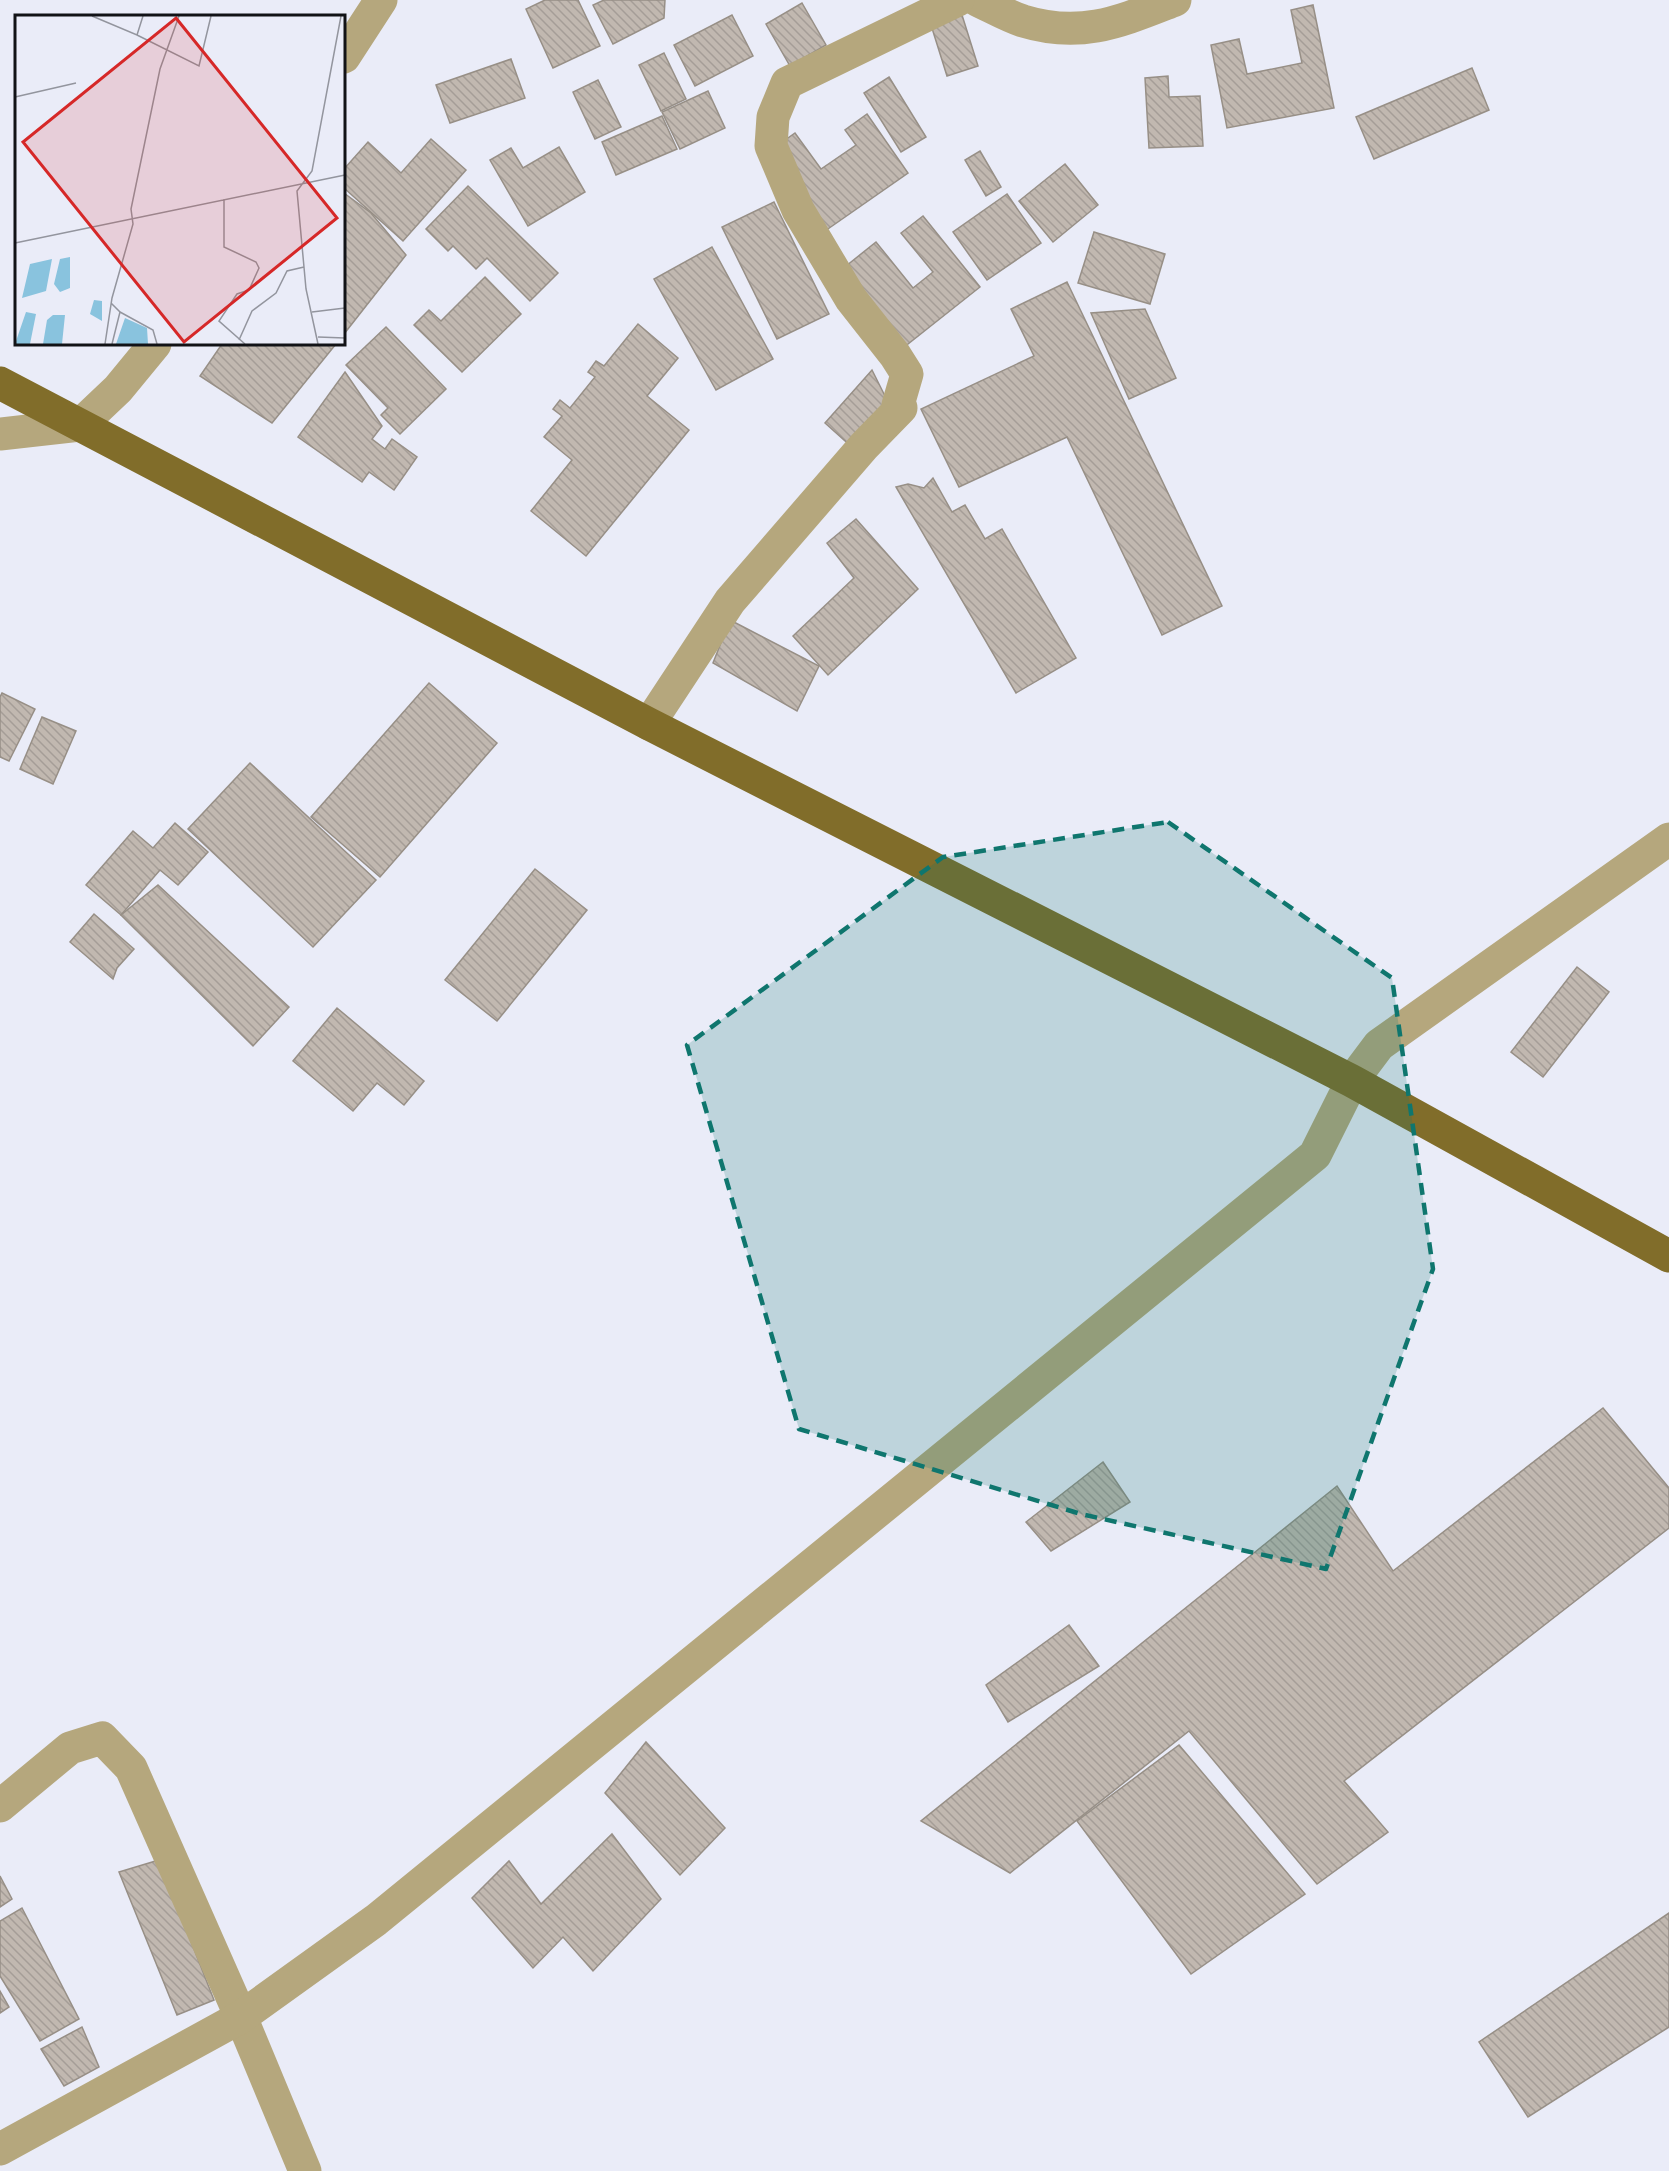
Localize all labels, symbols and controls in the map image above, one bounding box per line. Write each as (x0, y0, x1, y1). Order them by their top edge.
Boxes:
inset map (15, 15, 345, 345)

